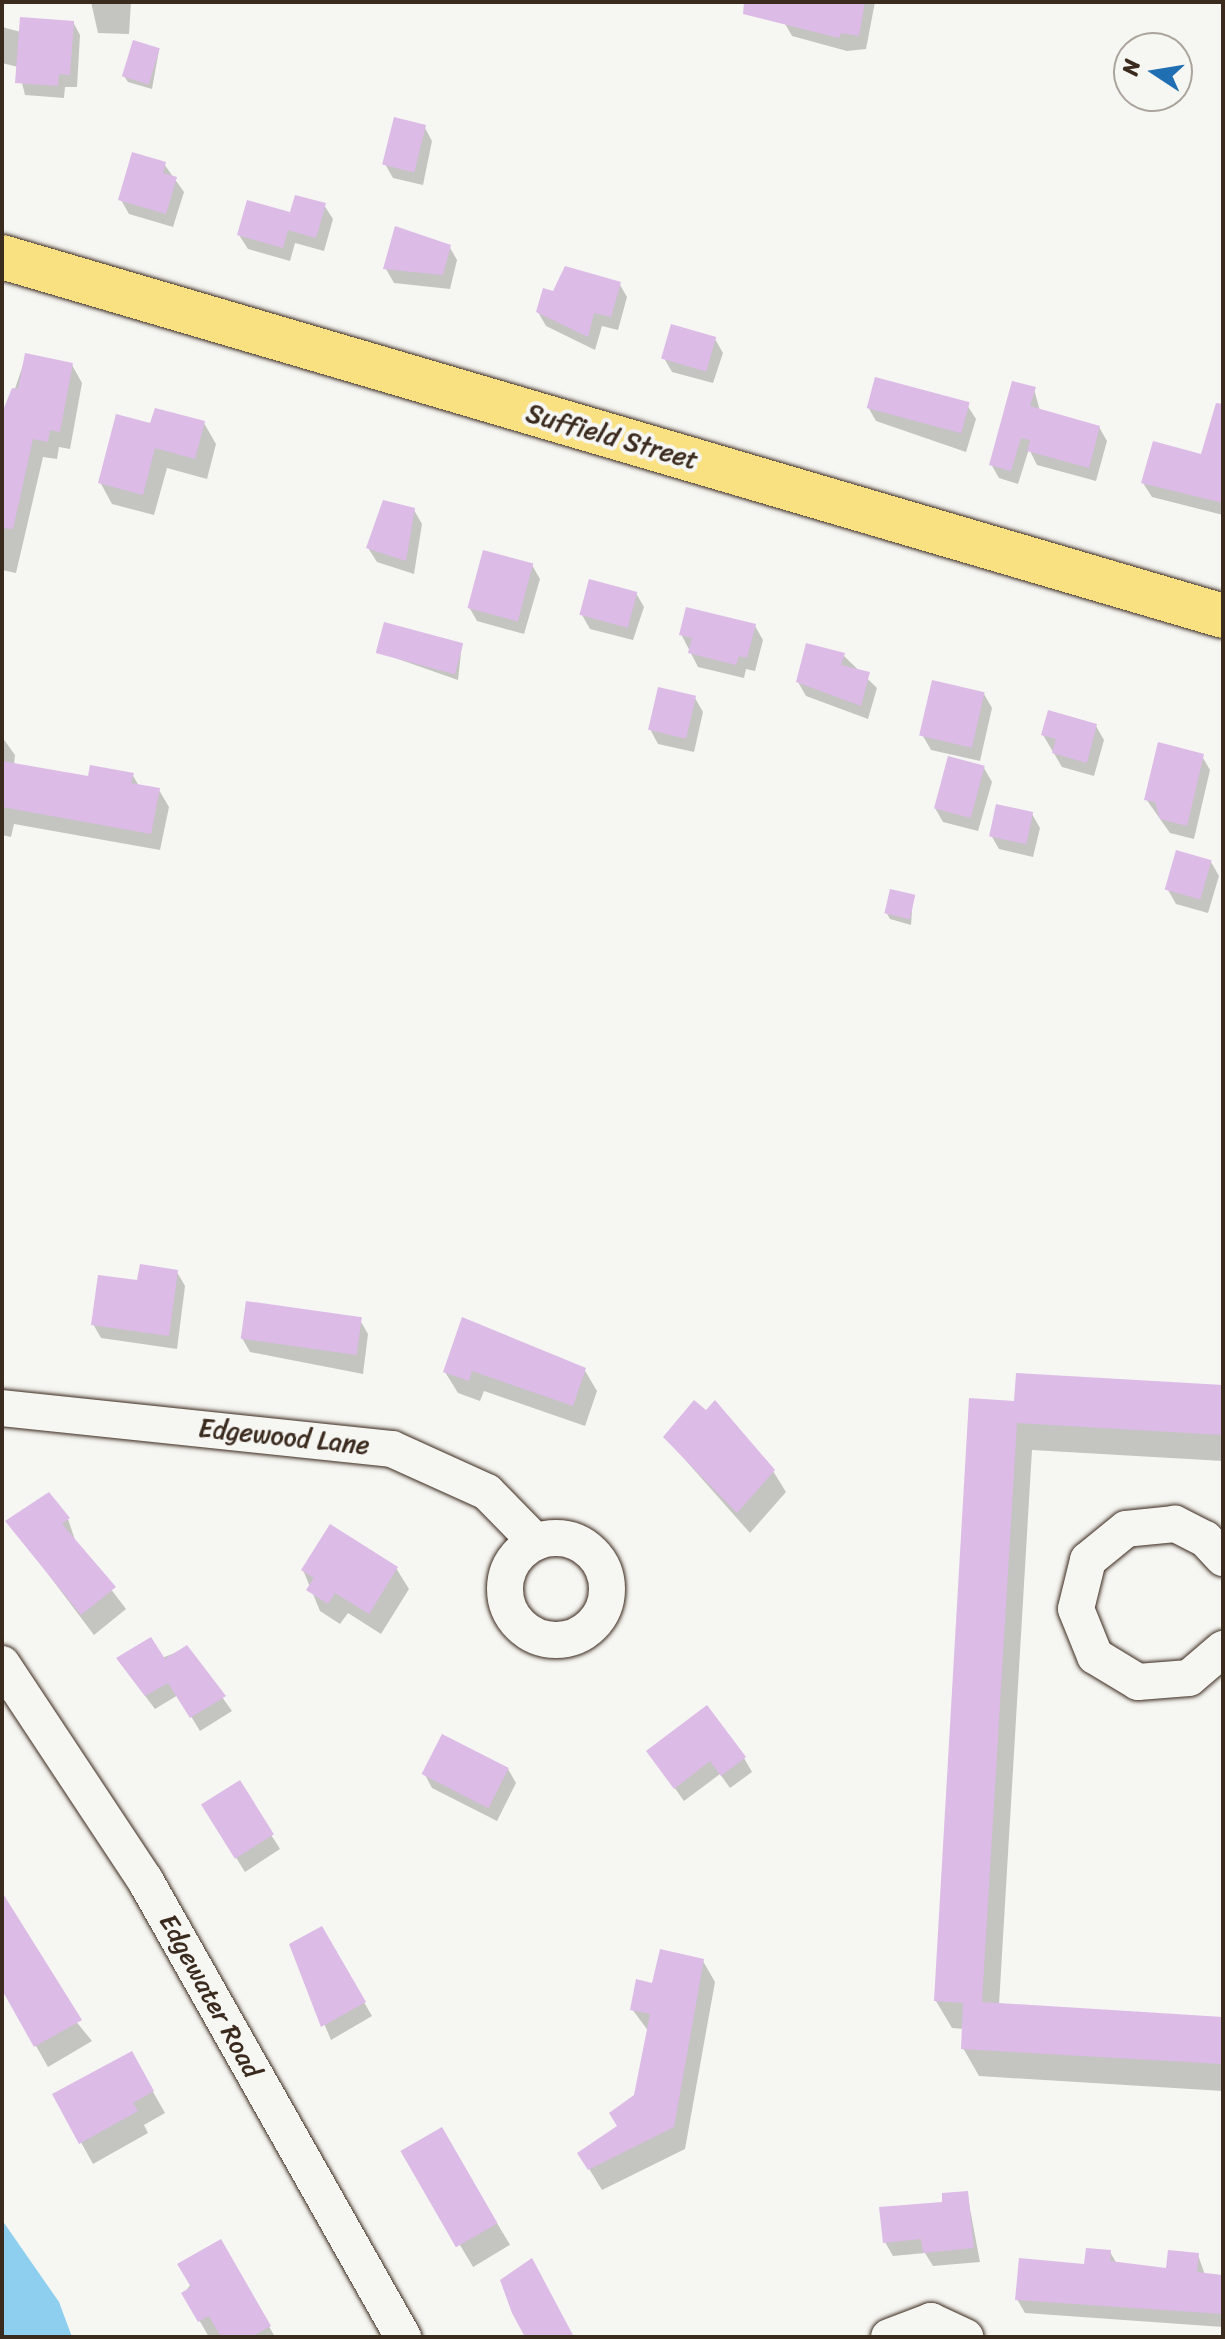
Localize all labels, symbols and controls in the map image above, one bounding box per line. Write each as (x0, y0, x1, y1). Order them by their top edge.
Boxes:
north arrow (1113, 32, 1193, 112)
text: N (1110, 56, 1152, 79)
street label: Suffield Street (522, 398, 702, 476)
street label: Edgewood Lane (197, 1413, 371, 1461)
street label: Edgewater Road (152, 1909, 268, 2083)

